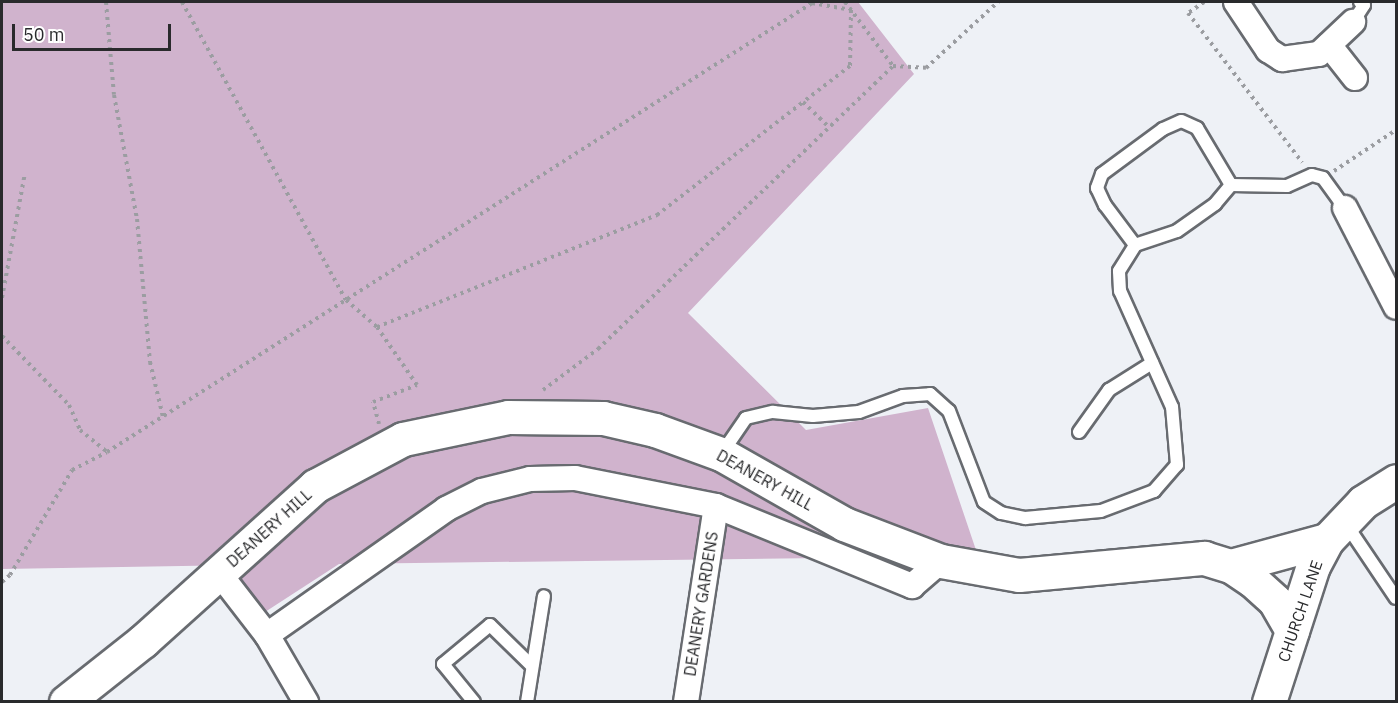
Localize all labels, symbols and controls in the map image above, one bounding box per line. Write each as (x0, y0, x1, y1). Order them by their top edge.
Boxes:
scale bar (15, 12, 174, 50)
text: 50 m (23, 23, 65, 46)
street label: DEANERY HILL (713, 446, 817, 514)
street label: DEANERY HILL (223, 485, 315, 571)
street label: DEANERY GARDENS (680, 530, 722, 678)
street label: CHURCH LANE (1274, 558, 1326, 664)

